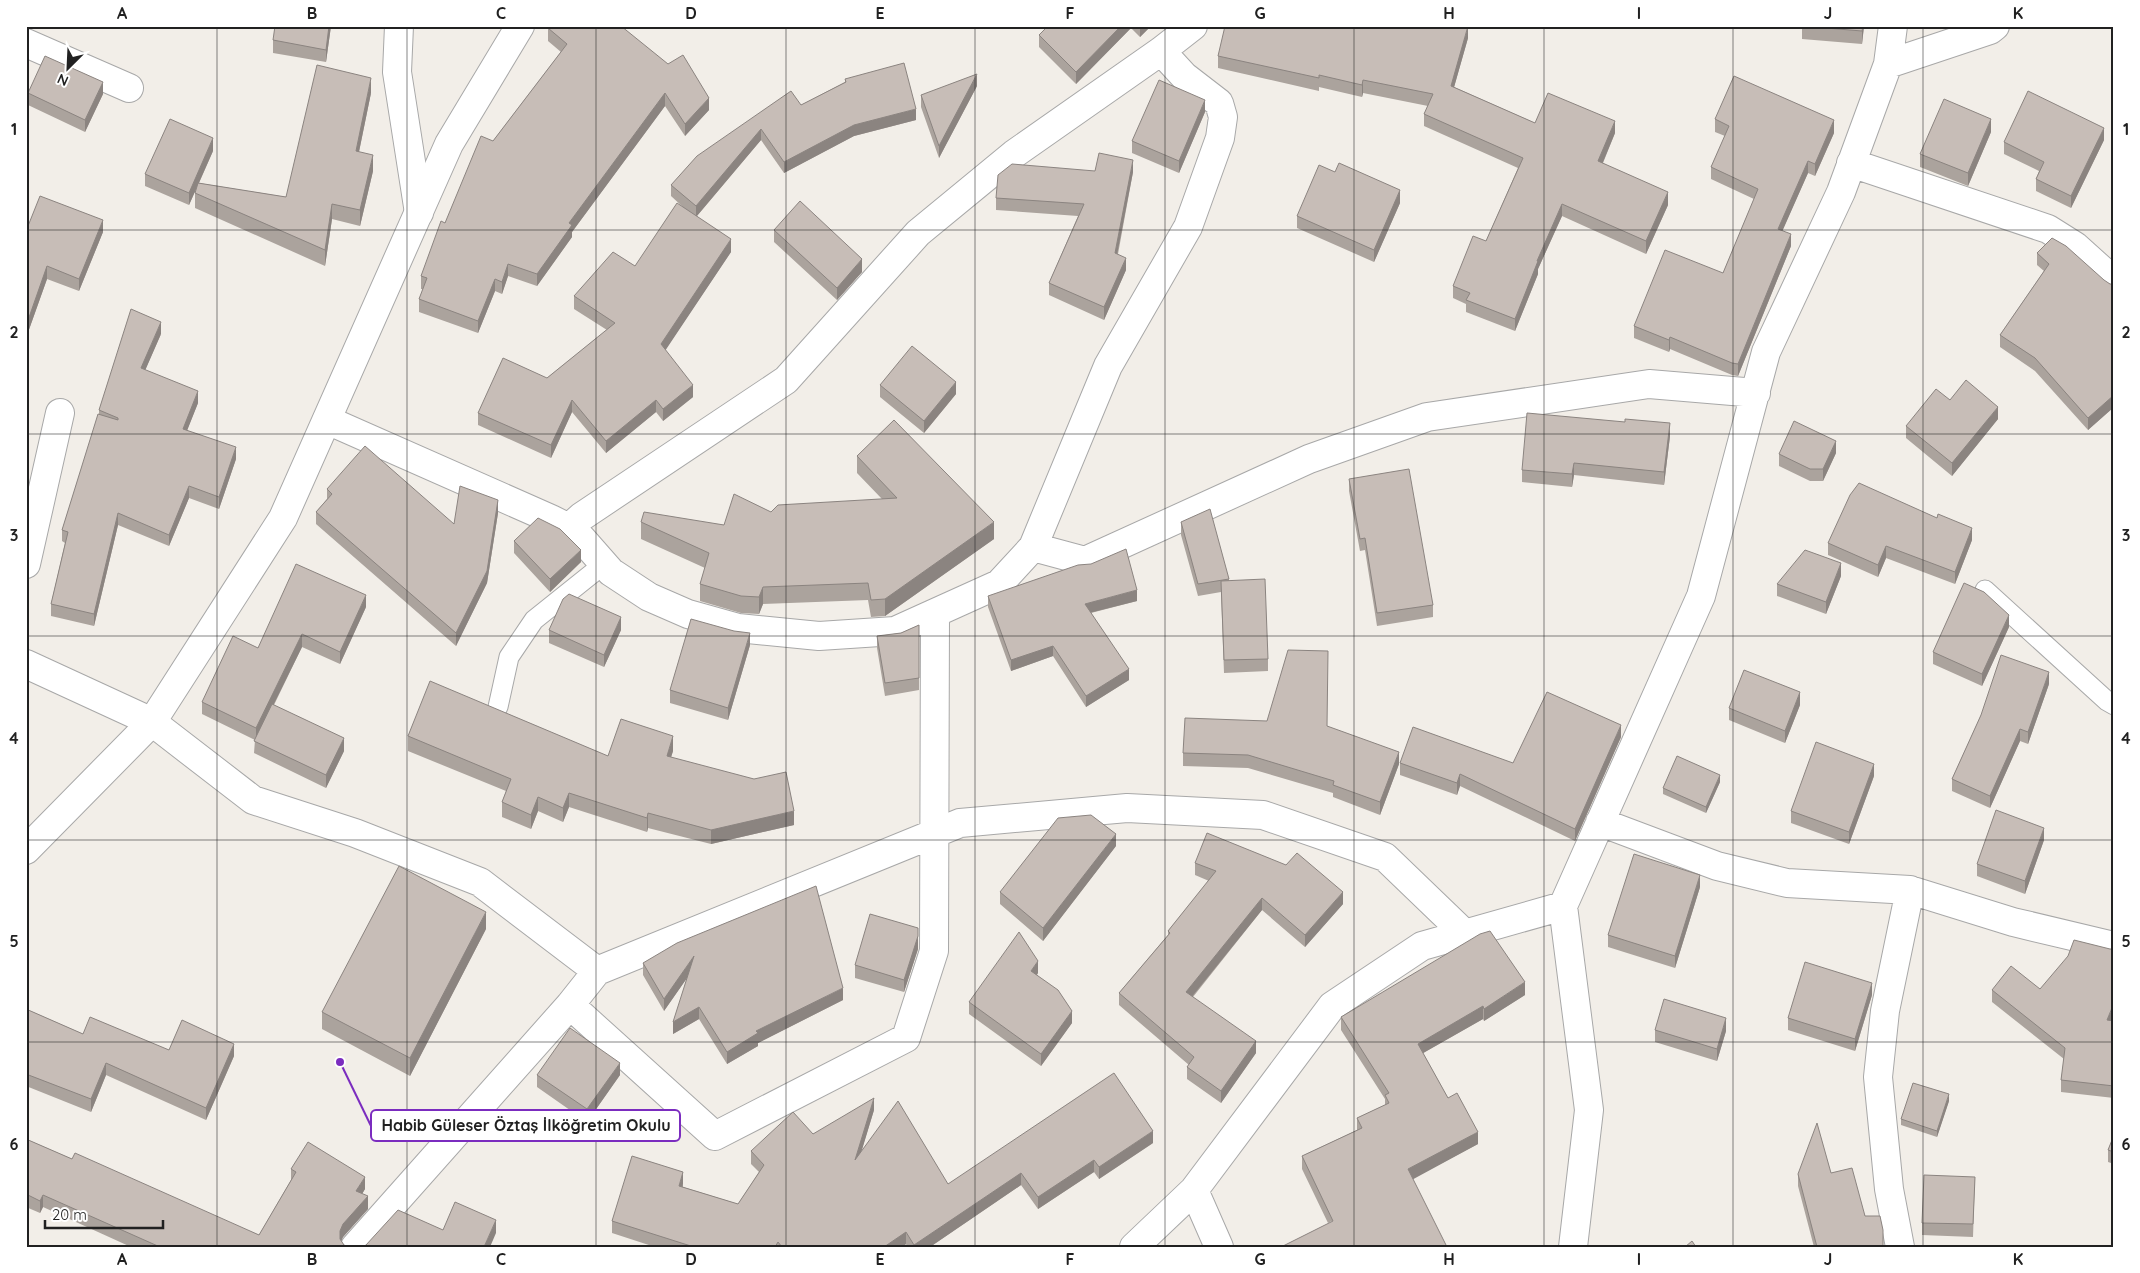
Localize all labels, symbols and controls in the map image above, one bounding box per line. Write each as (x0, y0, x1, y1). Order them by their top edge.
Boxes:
text: A (117, 3, 128, 23)
text: B (307, 3, 317, 23)
text: C (496, 3, 506, 23)
text: D (685, 3, 697, 23)
text: E (875, 3, 885, 23)
text: F (1066, 3, 1075, 23)
text: G (1254, 3, 1266, 23)
text: H (1443, 3, 1455, 23)
text: I (1637, 3, 1641, 23)
text: J (1824, 3, 1832, 23)
text: K (2013, 3, 2023, 23)
north arrow (42, 42, 92, 92)
text: N (54, 70, 71, 90)
text: 1 (11, 119, 17, 139)
text: 1 (2123, 119, 2129, 139)
text: 2 (9, 322, 19, 342)
text: 2 (2121, 322, 2131, 342)
text: 3 (10, 525, 18, 545)
text: 3 (2122, 525, 2130, 545)
text: 4 (9, 728, 19, 748)
text: 4 (2121, 728, 2131, 748)
text: 5 (9, 931, 19, 951)
text: 5 (2121, 931, 2131, 951)
callout: Habib Güleser Öztaş İlköğretim Okulu (371, 1110, 680, 1141)
text: Habib Güleser Öztaş İlköğretim Okulu (381, 1115, 671, 1135)
text: 6 (10, 1134, 19, 1154)
text: 6 (2122, 1134, 2131, 1154)
scale bar (45, 1198, 162, 1230)
text: 20 m (52, 1205, 87, 1224)
text: A (117, 1249, 128, 1269)
text: B (307, 1249, 317, 1269)
text: C (496, 1249, 506, 1269)
text: D (685, 1249, 697, 1269)
text: E (875, 1249, 885, 1269)
text: F (1066, 1249, 1075, 1269)
text: G (1254, 1249, 1266, 1269)
text: H (1443, 1249, 1455, 1269)
text: I (1637, 1249, 1641, 1269)
text: J (1824, 1249, 1832, 1269)
text: K (2013, 1249, 2023, 1269)

